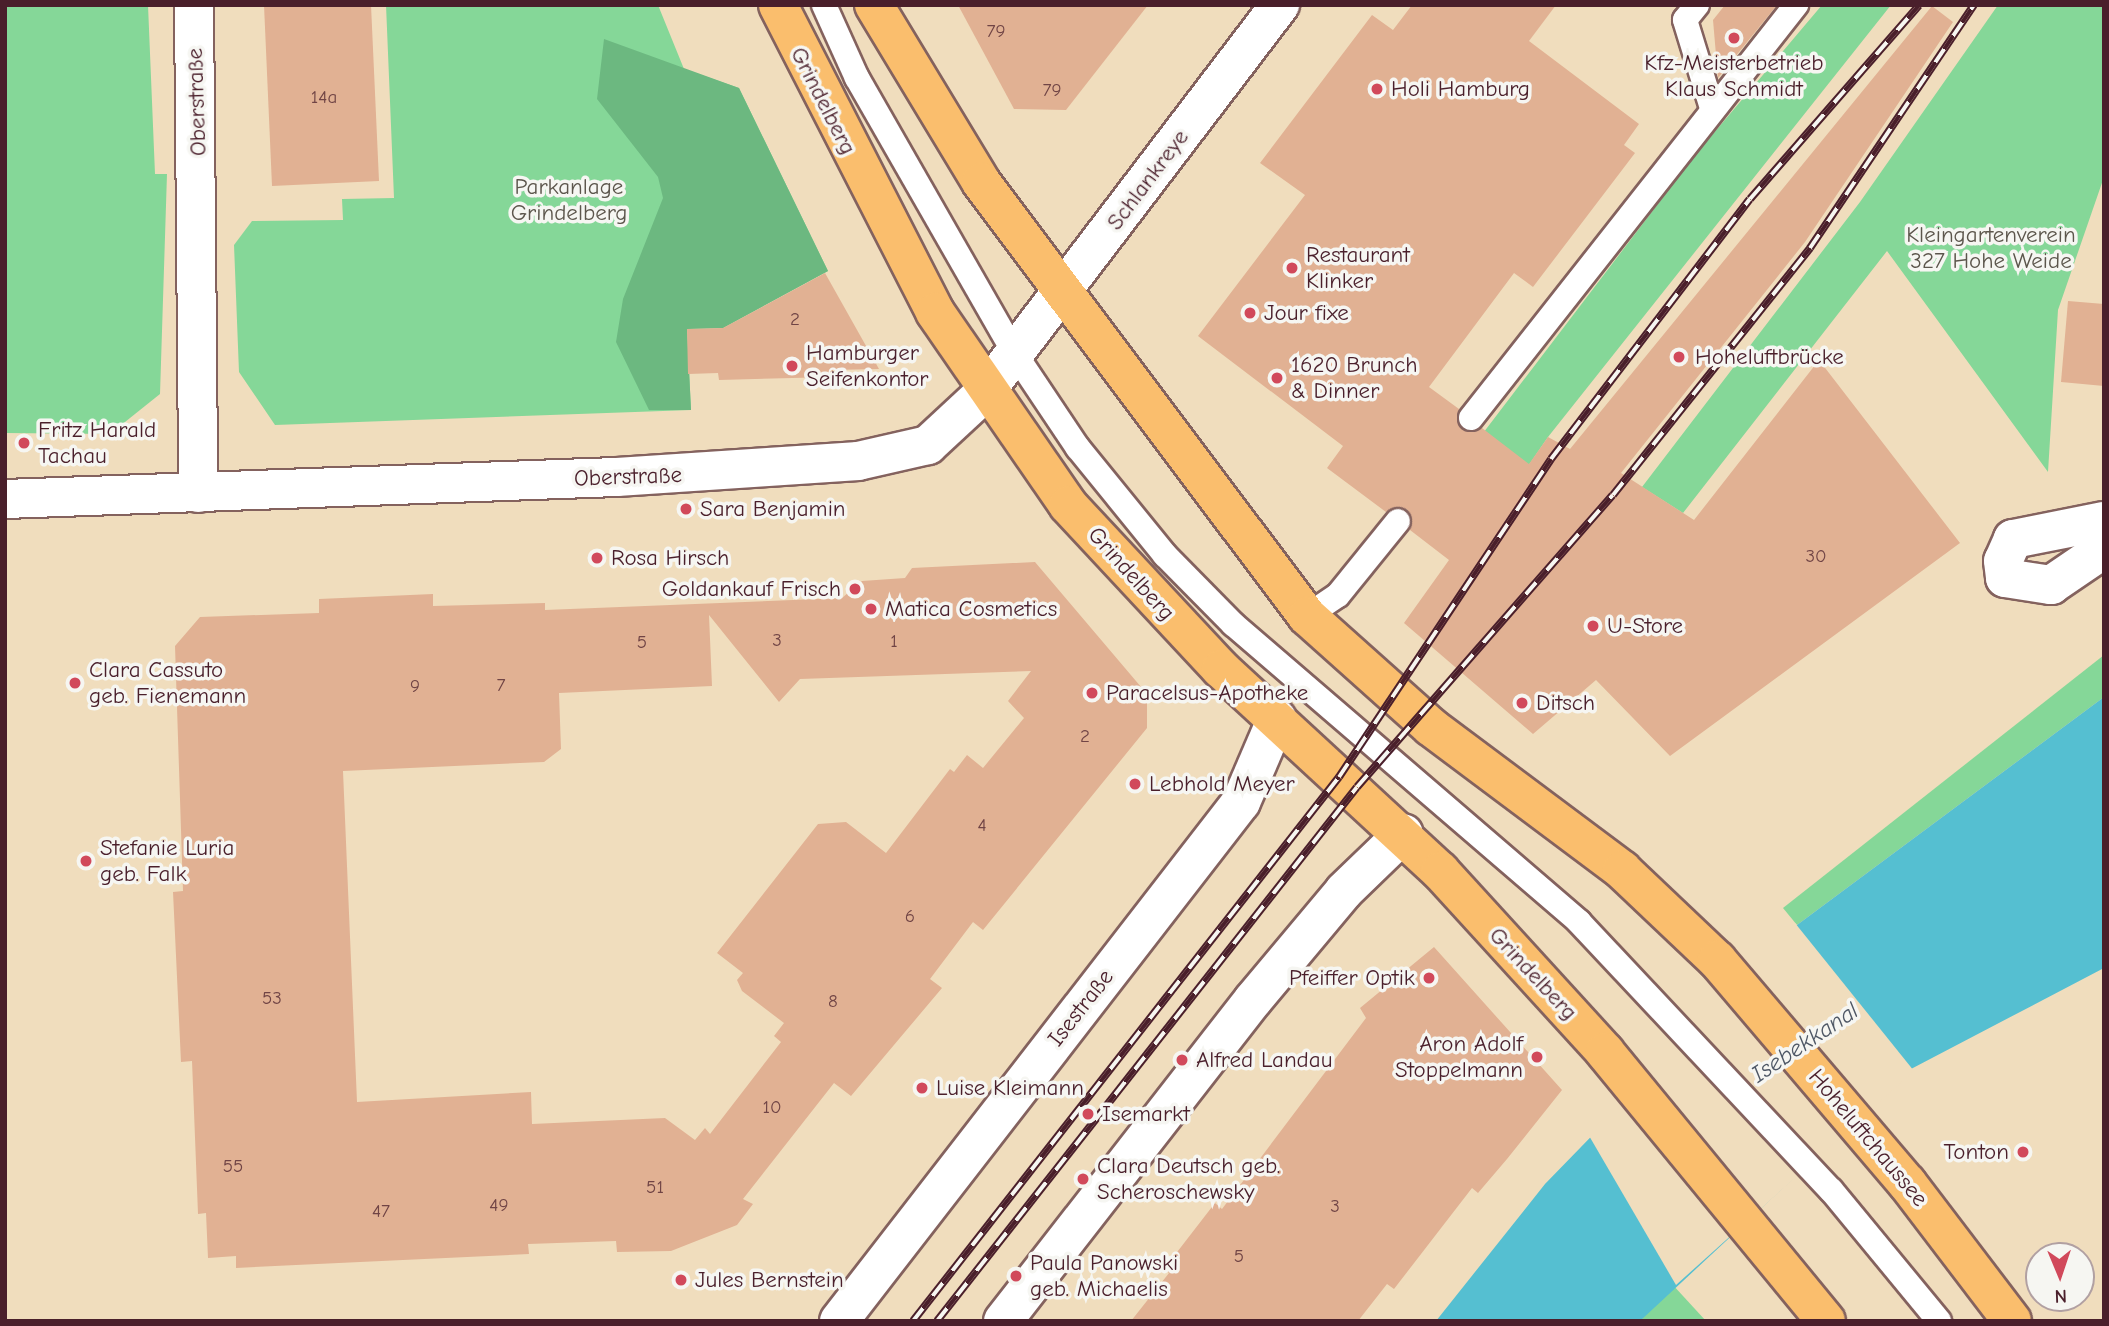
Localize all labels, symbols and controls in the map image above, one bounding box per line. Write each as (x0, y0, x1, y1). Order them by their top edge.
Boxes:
house number: 79 (986, 21, 1006, 43)
marker: Kfz-Meisterbetrieb Klaus Schmidt (1726, 30, 1742, 46)
street label: Grindelberg (784, 43, 862, 159)
street label: Oberstraße (181, 48, 213, 156)
place label: Kfz-Meisterbetrieb Klaus Schmidt (1644, 49, 1824, 103)
place label: Holi Hamburg (1391, 75, 1530, 103)
house number: 79 (1042, 80, 1062, 102)
marker: Holi Hamburg (1369, 81, 1385, 97)
house number: 14a (311, 87, 337, 109)
street label: Schlankreye (1101, 124, 1195, 236)
park label: Parkanlage Grindelberg (511, 173, 627, 227)
park label: Kleingartenverein 327 Hohe Weide (1906, 221, 2076, 275)
place label: Restaurant Klinker (1306, 241, 1410, 295)
marker: Restaurant Klinker (1284, 260, 1300, 276)
place label: Jour fixe (1264, 299, 1349, 327)
marker: Jour fixe (1242, 305, 1258, 321)
house number: 2 (790, 309, 800, 331)
place label: Hamburger Seifenkontor (806, 339, 928, 393)
place label: Hoheluftbrücke (1695, 343, 1844, 371)
marker: Hoheluftbrücke (1669, 347, 1689, 367)
place label: 1620 Brunch & Dinner (1291, 351, 1418, 405)
marker: Hamburger Seifenkontor (784, 358, 800, 374)
marker: 1620 Brunch & Dinner (1269, 370, 1285, 386)
place label: Fritz Harald Tachau (38, 416, 156, 470)
marker: Fritz Harald Tachau (16, 435, 32, 451)
street label: Oberstraße (574, 461, 682, 493)
place label: Sara Benjamin (700, 495, 846, 523)
marker: Sara Benjamin (678, 501, 694, 517)
street label: Grindelberg (1082, 521, 1180, 627)
place label: Rosa Hirsch (611, 544, 729, 572)
house number: 30 (1805, 546, 1827, 568)
marker: Rosa Hirsch (589, 550, 605, 566)
place label: Goldankauf Frisch (662, 575, 841, 603)
marker: Goldankauf Frisch (847, 581, 863, 597)
place label: Matica Cosmetics (885, 595, 1057, 623)
marker: Matica Cosmetics (863, 601, 879, 617)
place label: U-Store (1607, 612, 1683, 640)
marker: U-Store (1585, 618, 1601, 634)
house number: 3 (772, 630, 782, 652)
house number: 1 (890, 631, 898, 653)
house number: 5 (637, 632, 647, 654)
place label: Clara Cassuto geb. Fienemann (89, 656, 246, 710)
marker: Clara Cassuto geb. Fienemann (67, 675, 83, 691)
house number: 7 (497, 675, 505, 697)
house number: 9 (410, 676, 420, 698)
place label: Paracelsus-Apotheke (1106, 679, 1308, 707)
marker: Paracelsus-Apotheke (1084, 685, 1100, 701)
place label: Ditsch (1536, 689, 1595, 717)
marker: Ditsch (1514, 695, 1530, 711)
house number: 2 (1080, 726, 1090, 748)
place label: Lebhold Meyer (1149, 770, 1295, 798)
marker: Lebhold Meyer (1127, 776, 1143, 792)
house number: 4 (977, 815, 987, 837)
place label: Stefanie Luria geb. Falk (100, 834, 234, 888)
marker: Stefanie Luria geb. Falk (78, 853, 94, 869)
house number: 6 (905, 906, 915, 928)
street label: Grindelberg (1483, 922, 1583, 1026)
street label: Isestraße (1042, 964, 1120, 1052)
place label: Pfeiffer Optik (1289, 964, 1415, 992)
marker: Pfeiffer Optik (1421, 970, 1437, 986)
house number: 53 (262, 988, 282, 1010)
house number: 8 (828, 991, 838, 1013)
water label: Isebekkanal (1746, 997, 1864, 1089)
place label: Aron Adolf Stoppelmann (1395, 1030, 1523, 1084)
place label: Alfred Landau (1196, 1046, 1332, 1074)
marker: Aron Adolf Stoppelmann (1529, 1049, 1545, 1065)
marker: Alfred Landau (1174, 1052, 1190, 1068)
street label: Hoheluftchaussee (1802, 1064, 1934, 1212)
place label: Luise Kleimann (936, 1074, 1084, 1102)
marker: Luise Kleimann (914, 1080, 930, 1096)
house number: 10 (762, 1097, 782, 1119)
place label: Isemarkt (1102, 1100, 1190, 1128)
marker: Isemarkt (1080, 1106, 1096, 1122)
place label: Tonton (1943, 1138, 2009, 1166)
marker: Tonton (2015, 1144, 2031, 1160)
place label: Clara Deutsch geb. Scheroschewsky (1097, 1152, 1280, 1206)
house number: 55 (223, 1156, 243, 1178)
marker: Clara Deutsch geb. Scheroschewsky (1075, 1171, 1091, 1187)
house number: 51 (646, 1177, 664, 1199)
house number: 49 (489, 1195, 509, 1217)
house number: 3 (1330, 1196, 1340, 1218)
house number: 47 (372, 1201, 390, 1223)
north arrow (2025, 1242, 2095, 1312)
house number: 5 (1234, 1246, 1244, 1268)
place label: Paula Panowski geb. Michaelis (1030, 1249, 1178, 1303)
place label: Jules Bernstein (695, 1266, 844, 1294)
marker: Paula Panowski geb. Michaelis (1008, 1268, 1024, 1284)
marker: Jules Bernstein (673, 1272, 689, 1288)
text: N (2054, 1285, 2067, 1307)

